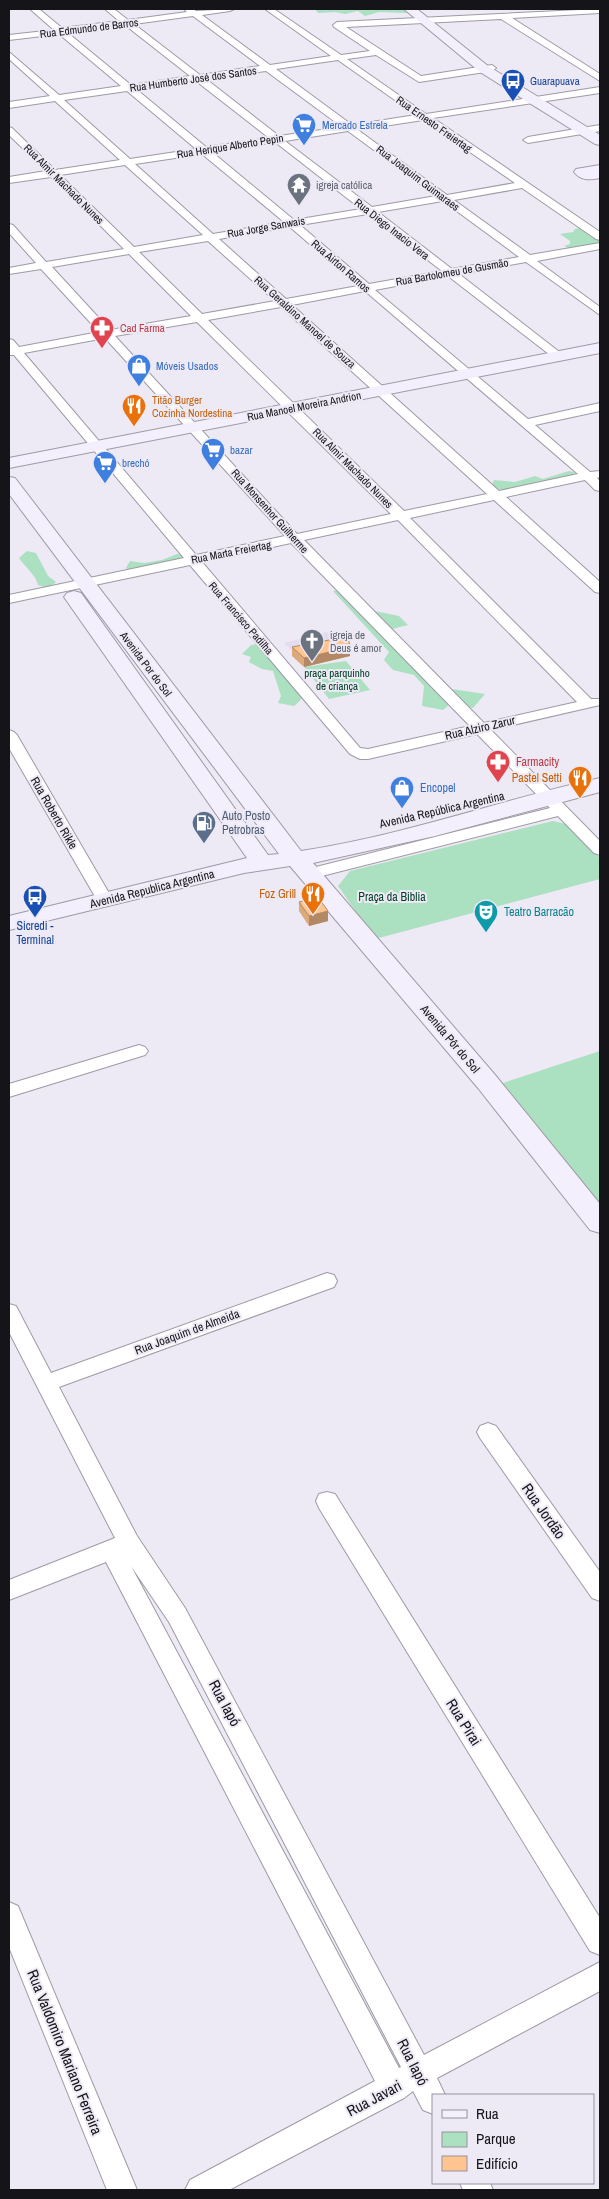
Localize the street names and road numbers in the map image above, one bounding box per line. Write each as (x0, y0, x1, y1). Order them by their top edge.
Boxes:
street label: Rua Edmundo de Barros (39, 15, 140, 41)
street label: Rua Humberto José dos Santos (129, 63, 258, 95)
street label: Rua Ernesto Freiertag (393, 93, 475, 155)
street label: Rua Herique Alberto Pepin (176, 131, 284, 161)
street label: Rua Almir Machado Nunes (21, 141, 107, 227)
street label: Rua Joaquim Guimaraes (374, 142, 463, 214)
street label: Rua Diego Inacio Vera (352, 195, 432, 263)
street label: Rua Jorge Sanwais (226, 213, 306, 241)
street label: Rua Airton Ramos (309, 237, 374, 296)
street label: Rua Bartolomeu de Gusmão (394, 255, 510, 289)
street label: Rua Geraldino Manoel de Souza (252, 273, 358, 371)
street label: Rua Manoel Moreira Andrion (246, 388, 362, 424)
street label: Rua Almir Machado Nunes (310, 425, 396, 511)
street label: Rua Monsenhor Guilherme (228, 466, 312, 556)
street label: Rua Marta Freiertag (190, 537, 272, 567)
street label: Rua Francisco Padilha (206, 579, 276, 657)
street label: Avenida Por do Sol (116, 628, 175, 699)
street label: Rua Alziro Zarur (443, 712, 517, 744)
street label: Rua Roberto Rikle (27, 774, 81, 852)
street label: Avenida República Argentina (377, 788, 507, 832)
street label: Avenida Republica Argentina (87, 866, 216, 912)
street label: Avenida Pôr do Sol (416, 1001, 483, 1077)
street label: Rua Joaquim de Almeida (132, 1305, 242, 1358)
street label: Rua Jordão (517, 1479, 571, 1543)
street label: Rua Iapó (204, 1676, 246, 1730)
street label: Rua Pirai (441, 1694, 487, 1750)
street label: Rua Valdomiro Mariano Ferreira (22, 1966, 108, 2138)
street label: Rua Iapó (392, 2035, 434, 2089)
street label: Rua Javari (343, 2075, 405, 2121)

